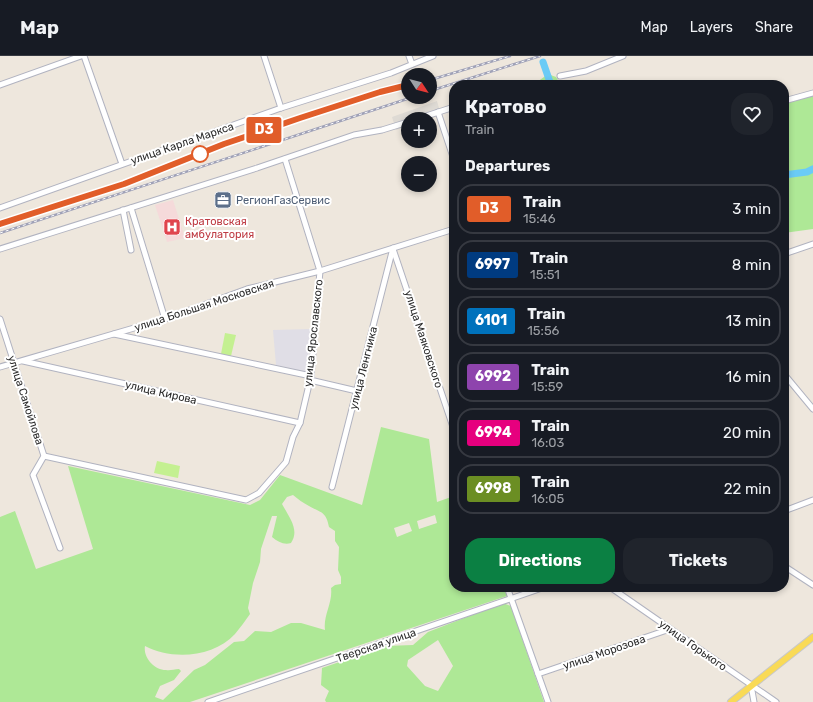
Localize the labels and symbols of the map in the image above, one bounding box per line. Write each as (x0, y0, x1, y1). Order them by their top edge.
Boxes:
north arrow (401, 68, 437, 104)
line badge: D3 (246, 117, 282, 143)
street label: улица Карла Маркса (129, 120, 235, 167)
unlabelled marker (191, 145, 209, 163)
office icon: РегионГазСервис (213, 190, 233, 210)
place label: РегионГазСервис (236, 194, 330, 207)
place label: Кратовская амбулатория (185, 215, 254, 241)
hospital icon: Кратовская амбулатория (162, 217, 182, 237)
street label: улица Большая Московская (133, 277, 276, 334)
street label: улица Ярославского (301, 279, 326, 387)
street label: улица Маяковского (402, 289, 445, 390)
street label: улица Ленгника (347, 325, 380, 411)
street label: улица Самойлова (5, 354, 46, 446)
street label: улица Кирова (124, 378, 198, 407)
street label: улица Горького (656, 617, 729, 674)
street label: Тверская улица (335, 626, 418, 665)
street label: улица Морозова (561, 632, 647, 673)

